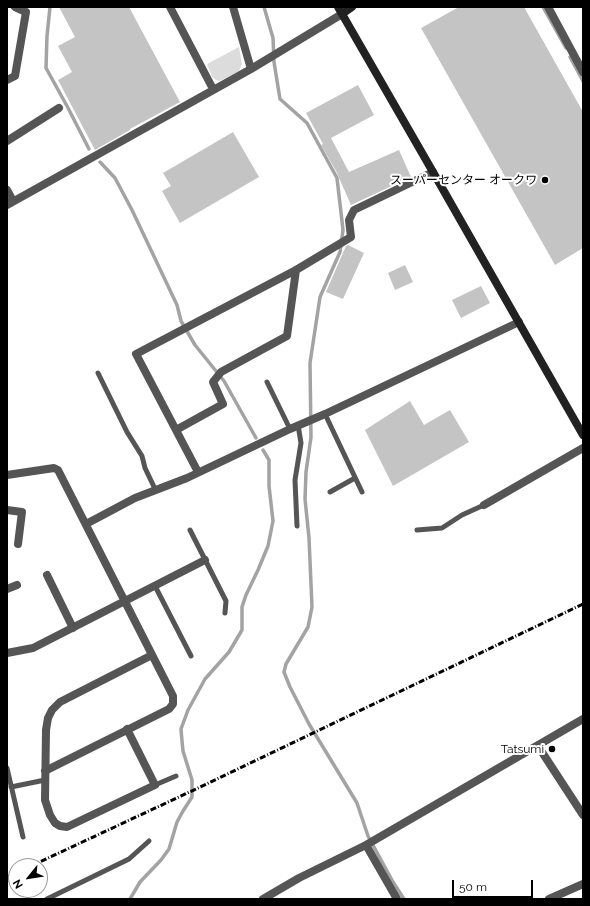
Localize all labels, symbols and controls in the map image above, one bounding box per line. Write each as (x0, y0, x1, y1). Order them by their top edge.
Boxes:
place label: スーパーセンター オークワ (390, 173, 537, 187)
marker: スーパーセンター オークワ (540, 175, 550, 185)
place label: Tatsumi (501, 742, 544, 756)
marker: Tatsumi (547, 744, 557, 754)
north arrow (8, 858, 48, 898)
scale bar (454, 872, 535, 898)
text: N (10, 877, 26, 891)
text: 50 m (459, 880, 487, 894)

